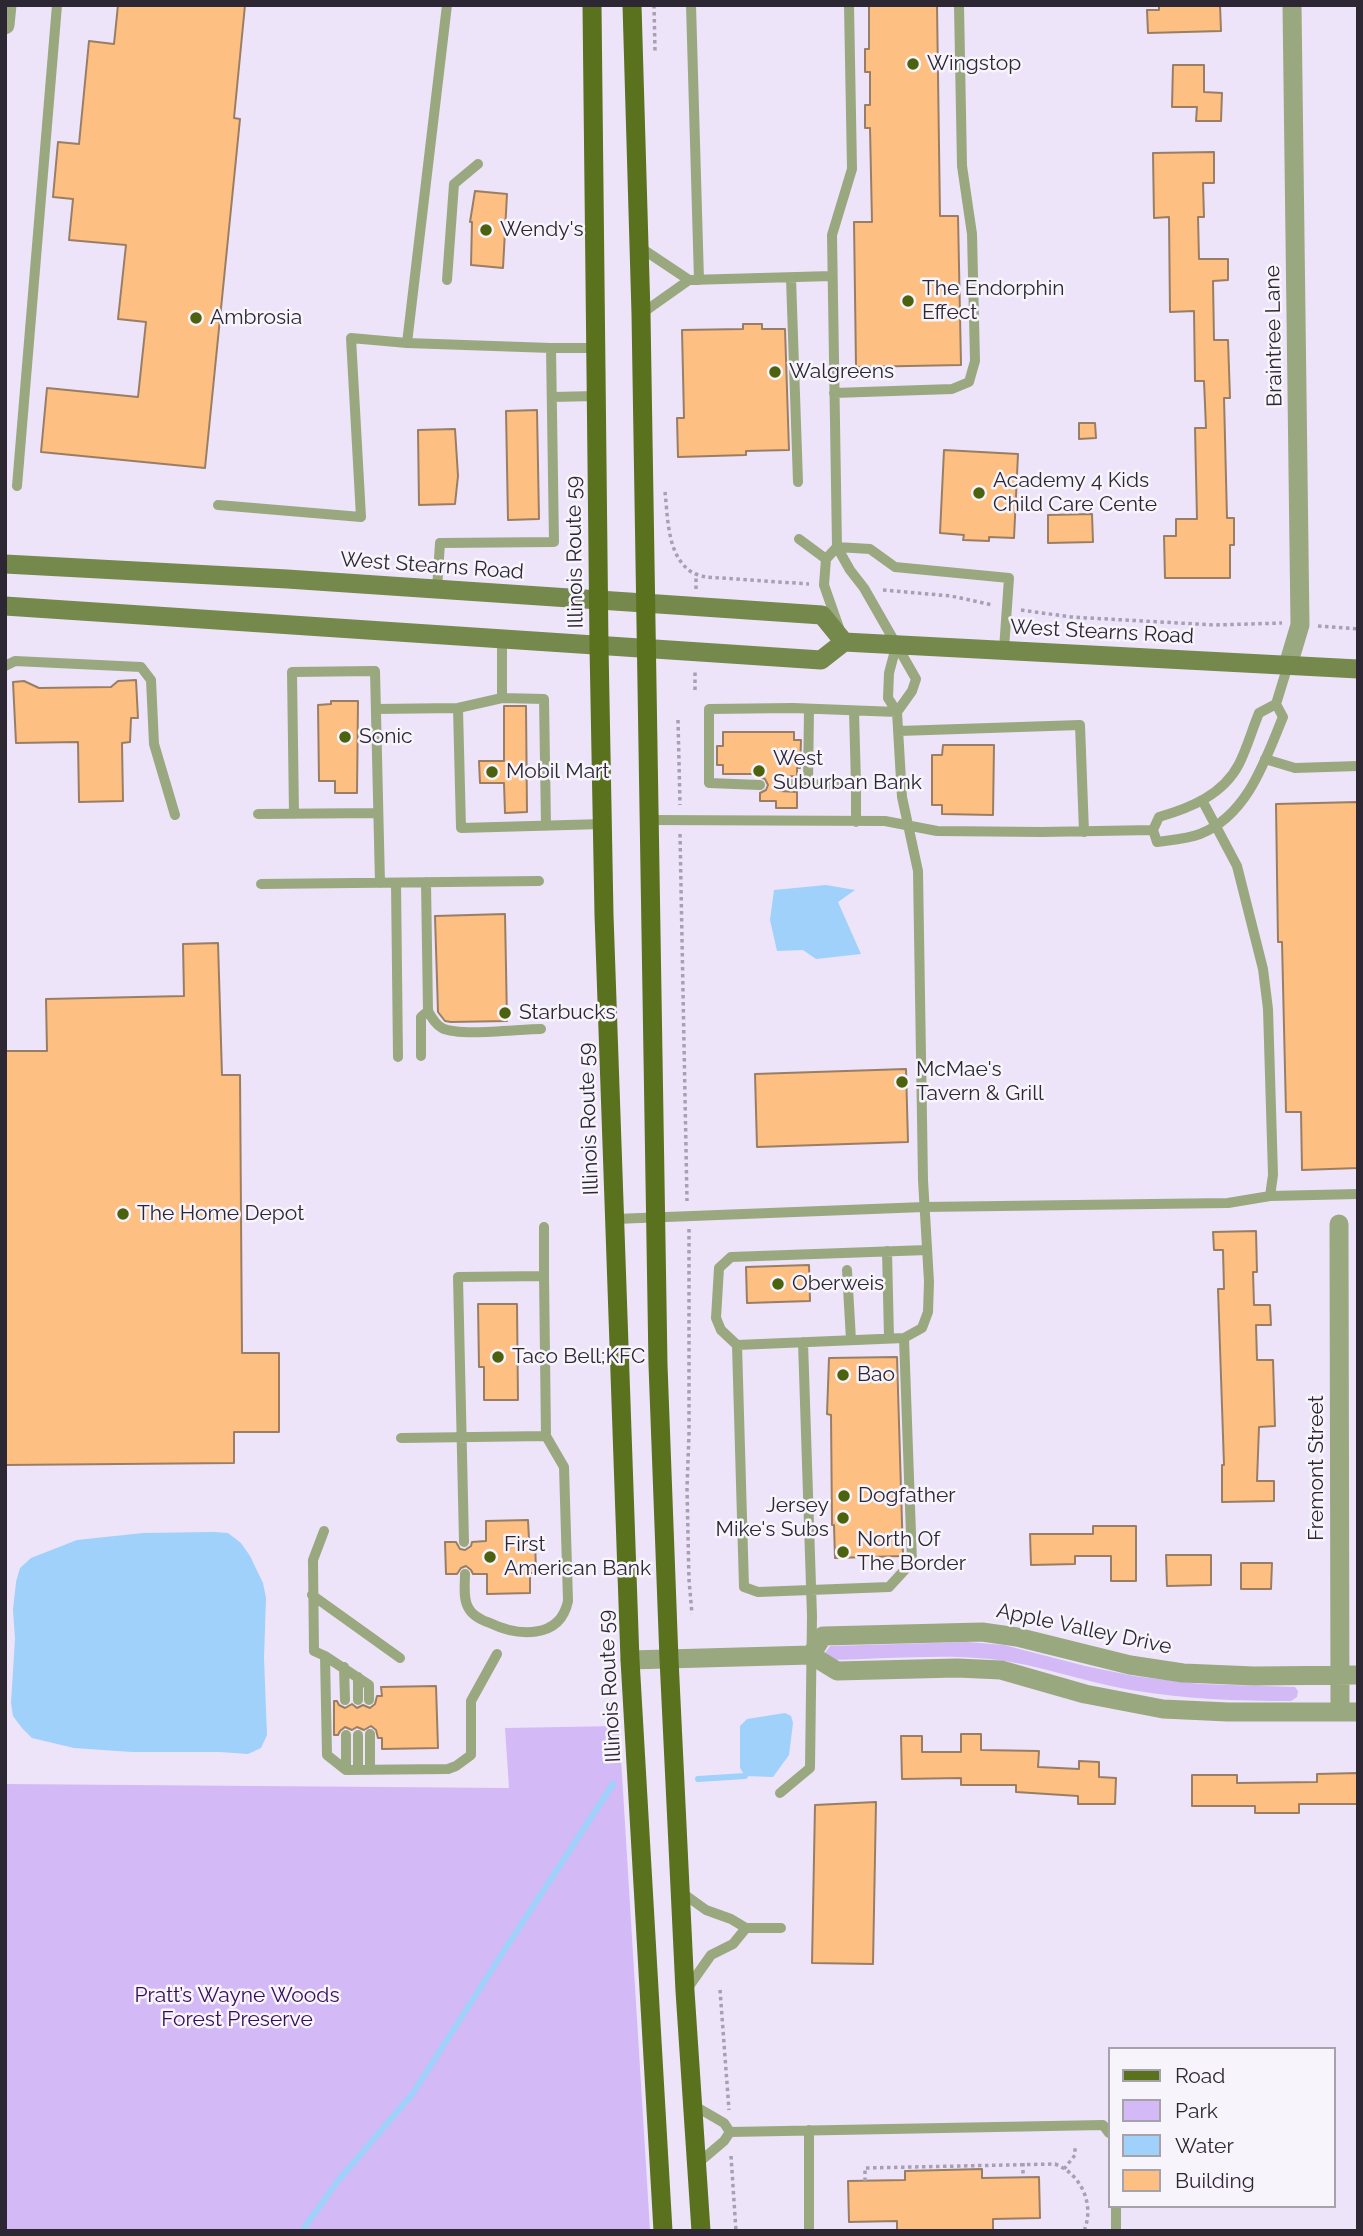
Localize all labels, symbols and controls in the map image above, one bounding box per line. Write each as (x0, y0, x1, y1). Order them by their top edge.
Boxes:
place label: Wingstop (927, 51, 1021, 77)
marker: Wingstop (905, 56, 921, 72)
place label: Wendy's (500, 217, 584, 243)
marker: Wendy's (478, 222, 494, 238)
street label: Braintree Lane (1260, 265, 1288, 407)
place label: The Endorphin Effect (922, 276, 1065, 326)
marker: The Endorphin Effect (900, 293, 916, 309)
place label: Ambrosia (210, 305, 302, 331)
marker: Ambrosia (188, 310, 204, 326)
place label: Walgreens (789, 359, 894, 385)
marker: Walgreens (767, 364, 783, 380)
place label: Academy 4 Kids Child Care Cente (993, 468, 1157, 518)
street label: Illinois Route 59 (561, 475, 589, 629)
marker: Academy 4 Kids Child Care Cente (971, 485, 987, 501)
street label: West Stearns Road (339, 547, 525, 585)
street label: West Stearns Road (1009, 615, 1195, 649)
place label: Sonic (359, 724, 413, 750)
marker: Sonic (337, 729, 353, 745)
place label: West Suburban Bank (773, 746, 922, 796)
place label: Mobil Mart (506, 759, 610, 785)
marker: West Suburban Bank (751, 763, 767, 779)
marker: Mobil Mart (484, 764, 500, 780)
place label: Starbucks (519, 1000, 616, 1026)
marker: Starbucks (497, 1005, 513, 1021)
street label: Illinois Route 59 (574, 1042, 604, 1196)
place label: McMae's Tavern & Grill (916, 1057, 1044, 1107)
marker: McMae's Tavern & Grill (894, 1074, 910, 1090)
place label: The Home Depot (137, 1201, 304, 1227)
marker: The Home Depot (115, 1206, 131, 1222)
place label: Oberweis (792, 1271, 884, 1297)
marker: Oberweis (770, 1276, 786, 1292)
place label: Taco Bell;KFC (512, 1344, 645, 1370)
marker: Taco Bell;KFC (490, 1349, 506, 1365)
place label: Bao (857, 1362, 895, 1388)
marker: Bao (835, 1367, 851, 1383)
street label: Fremont Street (1304, 1395, 1330, 1541)
place label: Dogfather (858, 1483, 956, 1509)
marker: Dogfather (836, 1488, 852, 1504)
place label: Jersey Mike's Subs (716, 1493, 829, 1543)
marker: Jersey Mike's Subs (835, 1510, 851, 1526)
place label: North Of The Border (857, 1527, 966, 1577)
place label: First American Bank (504, 1532, 651, 1582)
marker: North Of The Border (835, 1544, 851, 1560)
marker: First American Bank (482, 1549, 498, 1565)
street label: Apple Valley Drive (994, 1598, 1174, 1660)
street label: Illinois Route 59 (593, 1609, 627, 1763)
park label: Pratt’s Wayne Woods Forest Preserve (134, 1983, 340, 2033)
legend (1108, 2047, 1335, 2208)
text: Road (1175, 2063, 1225, 2088)
text: Park (1175, 2098, 1218, 2123)
text: Water (1175, 2133, 1234, 2158)
text: Building (1175, 2168, 1255, 2193)

